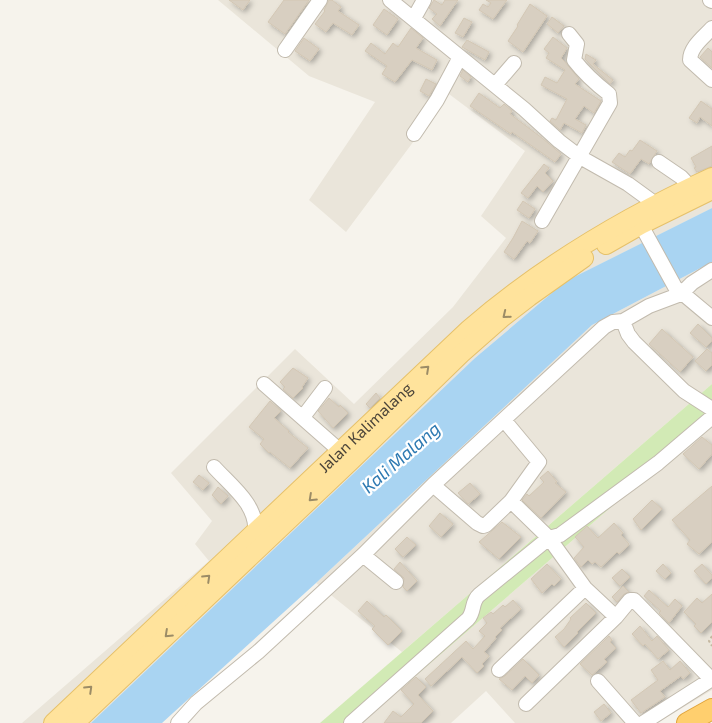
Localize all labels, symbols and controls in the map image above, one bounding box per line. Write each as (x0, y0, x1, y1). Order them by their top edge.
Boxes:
one-way arrow (503, 309, 512, 317)
one-way arrow (420, 366, 429, 375)
street label: Jalan Kalimalang (314, 378, 416, 476)
water label: Kali Malang (357, 417, 444, 497)
one-way arrow (308, 492, 317, 501)
one-way arrow (201, 575, 210, 584)
one-way arrow (165, 628, 174, 637)
one-way arrow (83, 686, 92, 695)

